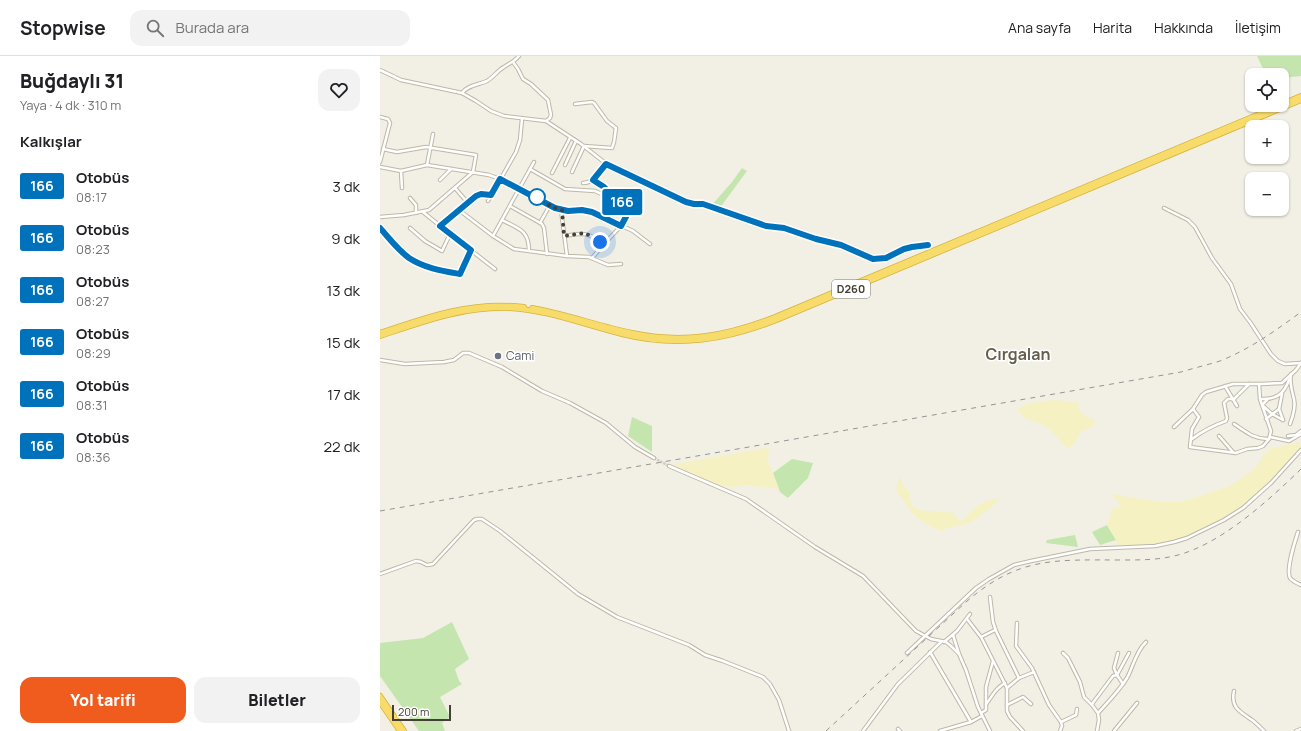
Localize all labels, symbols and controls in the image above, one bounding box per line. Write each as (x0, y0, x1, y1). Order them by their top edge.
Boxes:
search box (130, 10, 410, 46)
text: Stopwise (20, 15, 106, 41)
icon: search (144, 17, 166, 39)
text: Burada ara (176, 17, 249, 38)
text: Ana sayfa (1008, 18, 1071, 37)
text: Harita (1093, 18, 1132, 37)
text: Hakkında (1154, 18, 1213, 37)
text: İletişim (1235, 18, 1281, 37)
text: Buğdaylı 31 (20, 68, 124, 94)
map controls (1245, 68, 1289, 216)
button: locate (1245, 68, 1289, 112)
button: heart (318, 69, 360, 111)
text: Yaya · 4 dk · 310 m (20, 96, 121, 114)
button: + (1245, 120, 1289, 164)
text: Kalkışlar (20, 131, 82, 152)
text: Otobüs (76, 167, 129, 188)
button: − (1245, 172, 1289, 216)
text: 166 (30, 176, 54, 195)
text: 3 dk (332, 176, 360, 197)
text: 08:17 (76, 188, 107, 206)
unlabelled marker (528, 188, 546, 206)
line badge: 166 (599, 189, 645, 215)
text: 166 (610, 192, 634, 211)
text: Otobüs (76, 219, 129, 240)
text: 166 (30, 228, 54, 247)
text: 9 dk (331, 228, 360, 249)
your location (590, 232, 610, 252)
text: 08:23 (76, 240, 110, 258)
text: Otobüs (76, 271, 129, 292)
text: 166 (30, 280, 54, 299)
text: 13 dk (327, 280, 360, 301)
road number: D260 (832, 280, 870, 298)
text: 08:27 (76, 292, 109, 310)
text: Otobüs (76, 323, 129, 344)
text: 166 (30, 332, 54, 351)
text: 15 dk (326, 332, 360, 353)
district label: Cırgalan (985, 343, 1051, 365)
text: 08:29 (76, 344, 111, 362)
place label: Cami (506, 347, 534, 364)
marker: Cami (493, 351, 503, 361)
text: Otobüs (76, 375, 129, 396)
text: 166 (30, 384, 54, 403)
text: 17 dk (327, 384, 360, 405)
text: 08:31 (76, 396, 108, 414)
text: Otobüs (76, 427, 129, 448)
text: 166 (30, 436, 54, 455)
text: 22 dk (324, 436, 360, 457)
text: 08:36 (76, 448, 111, 466)
button: Yol tarifi (20, 677, 186, 723)
button: Biletler (194, 677, 360, 723)
scale bar (392, 703, 451, 722)
text: 200 m (398, 704, 429, 719)

